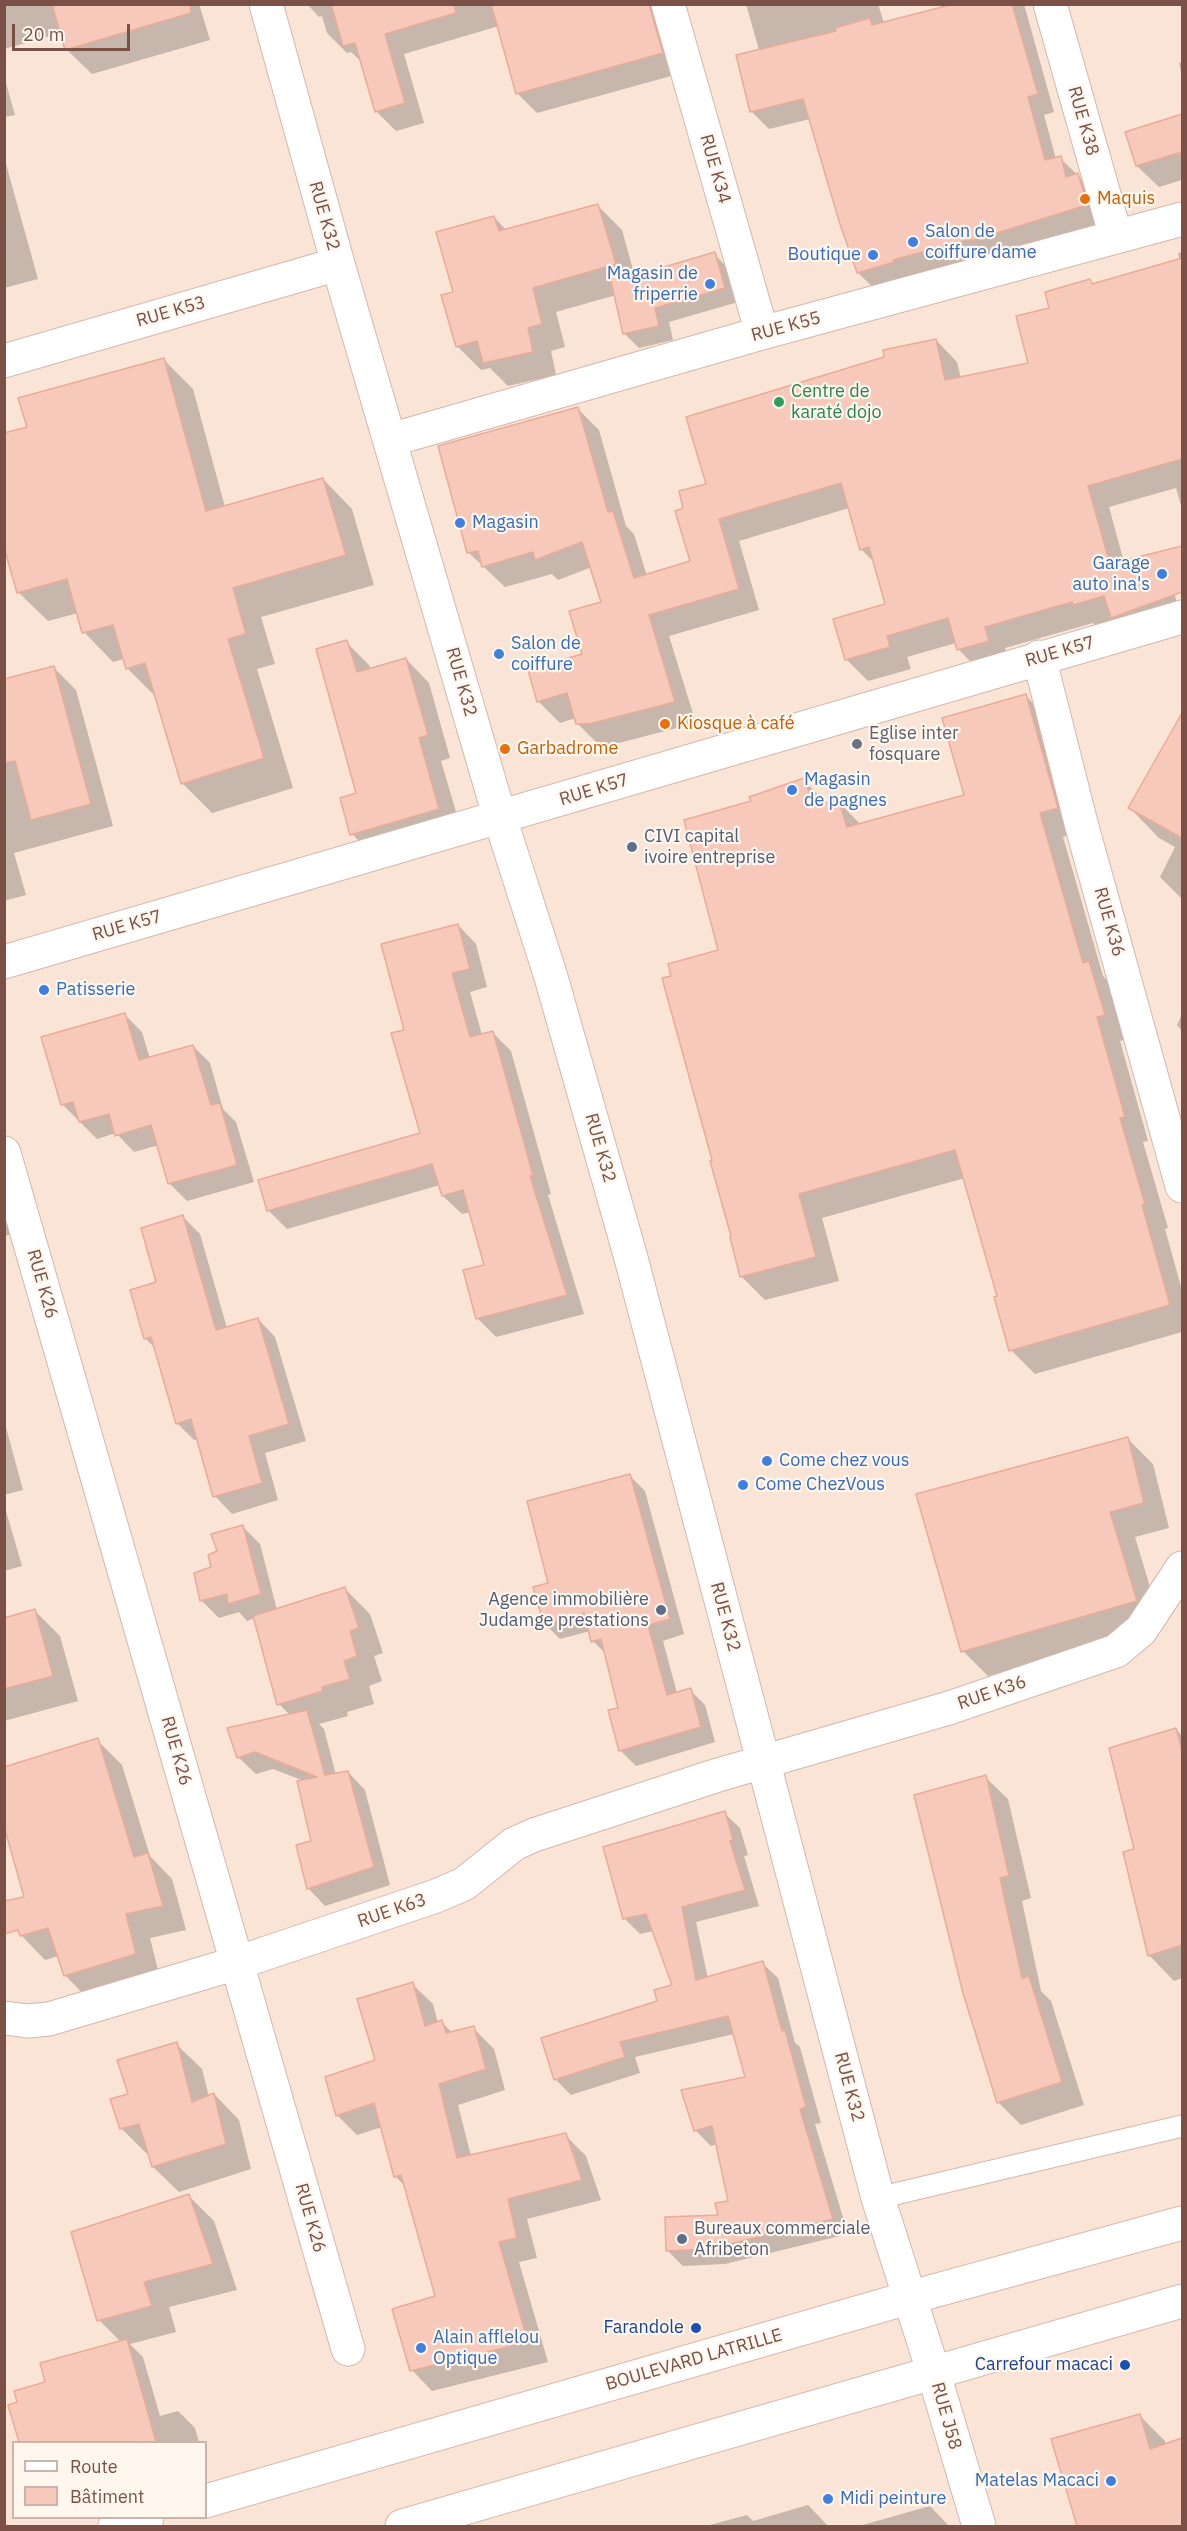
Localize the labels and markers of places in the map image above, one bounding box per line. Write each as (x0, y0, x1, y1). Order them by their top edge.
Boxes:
place label: Maquis (1097, 188, 1155, 210)
marker: Maquis (1078, 192, 1092, 206)
place label: Salon de coiffure dame (925, 221, 1037, 264)
marker: Salon de coiffure dame (906, 235, 920, 249)
place label: Boutique (788, 244, 861, 266)
marker: Boutique (866, 248, 880, 262)
place label: Magasin de friperrie (607, 263, 698, 306)
marker: Magasin de friperrie (703, 277, 717, 291)
place label: Centre de karaté dojo (791, 381, 882, 424)
marker: Centre de karaté dojo (772, 395, 786, 409)
place label: Magasin (472, 512, 539, 534)
marker: Magasin (453, 516, 467, 530)
place label: Garage auto ina's (1072, 553, 1150, 596)
marker: Garage auto ina's (1155, 567, 1169, 581)
place label: Salon de coiffure (511, 633, 581, 676)
marker: Salon de coiffure (492, 647, 506, 661)
place label: Kiosque à café (677, 713, 795, 735)
marker: Kiosque à café (658, 717, 672, 731)
place label: Eglise inter fosquare (869, 723, 959, 766)
marker: Eglise inter fosquare (850, 737, 864, 751)
place label: Garbadrome (517, 738, 618, 760)
marker: Garbadrome (498, 742, 512, 756)
place label: Magasin de pagnes (804, 769, 887, 812)
marker: Magasin de pagnes (785, 783, 799, 797)
place label: CIVI capital ivoire entreprise (644, 826, 775, 868)
marker: CIVI capital ivoire entreprise (625, 840, 639, 854)
place label: Patisserie (56, 979, 135, 1001)
marker: Patisserie (37, 983, 51, 997)
place label: Come chez vous (779, 1450, 910, 1472)
marker: Come chez vous (760, 1454, 774, 1468)
place label: Come ChezVous (755, 1474, 885, 1496)
marker: Come ChezVous (736, 1478, 750, 1492)
place label: Agence immobilière Judamge prestations (479, 1589, 649, 1632)
marker: Agence immobilière Judamge prestations (654, 1603, 668, 1617)
place label: Bureaux commerciale Afribeton (694, 2218, 870, 2260)
marker: Bureaux commerciale Afribeton (675, 2232, 689, 2246)
place label: Farandole (603, 2317, 684, 2339)
marker: Farandole (689, 2321, 703, 2335)
place label: Alain afflelou Optique (433, 2327, 539, 2370)
marker: Alain afflelou Optique (414, 2341, 428, 2355)
place label: Carrefour macaci (975, 2354, 1113, 2376)
marker: Carrefour macaci (1118, 2358, 1132, 2372)
place label: Matelas Macaci (975, 2470, 1099, 2492)
marker: Matelas Macaci (1104, 2474, 1118, 2488)
place label: Midi peinture (840, 2488, 946, 2510)
marker: Midi peinture (821, 2492, 835, 2506)

